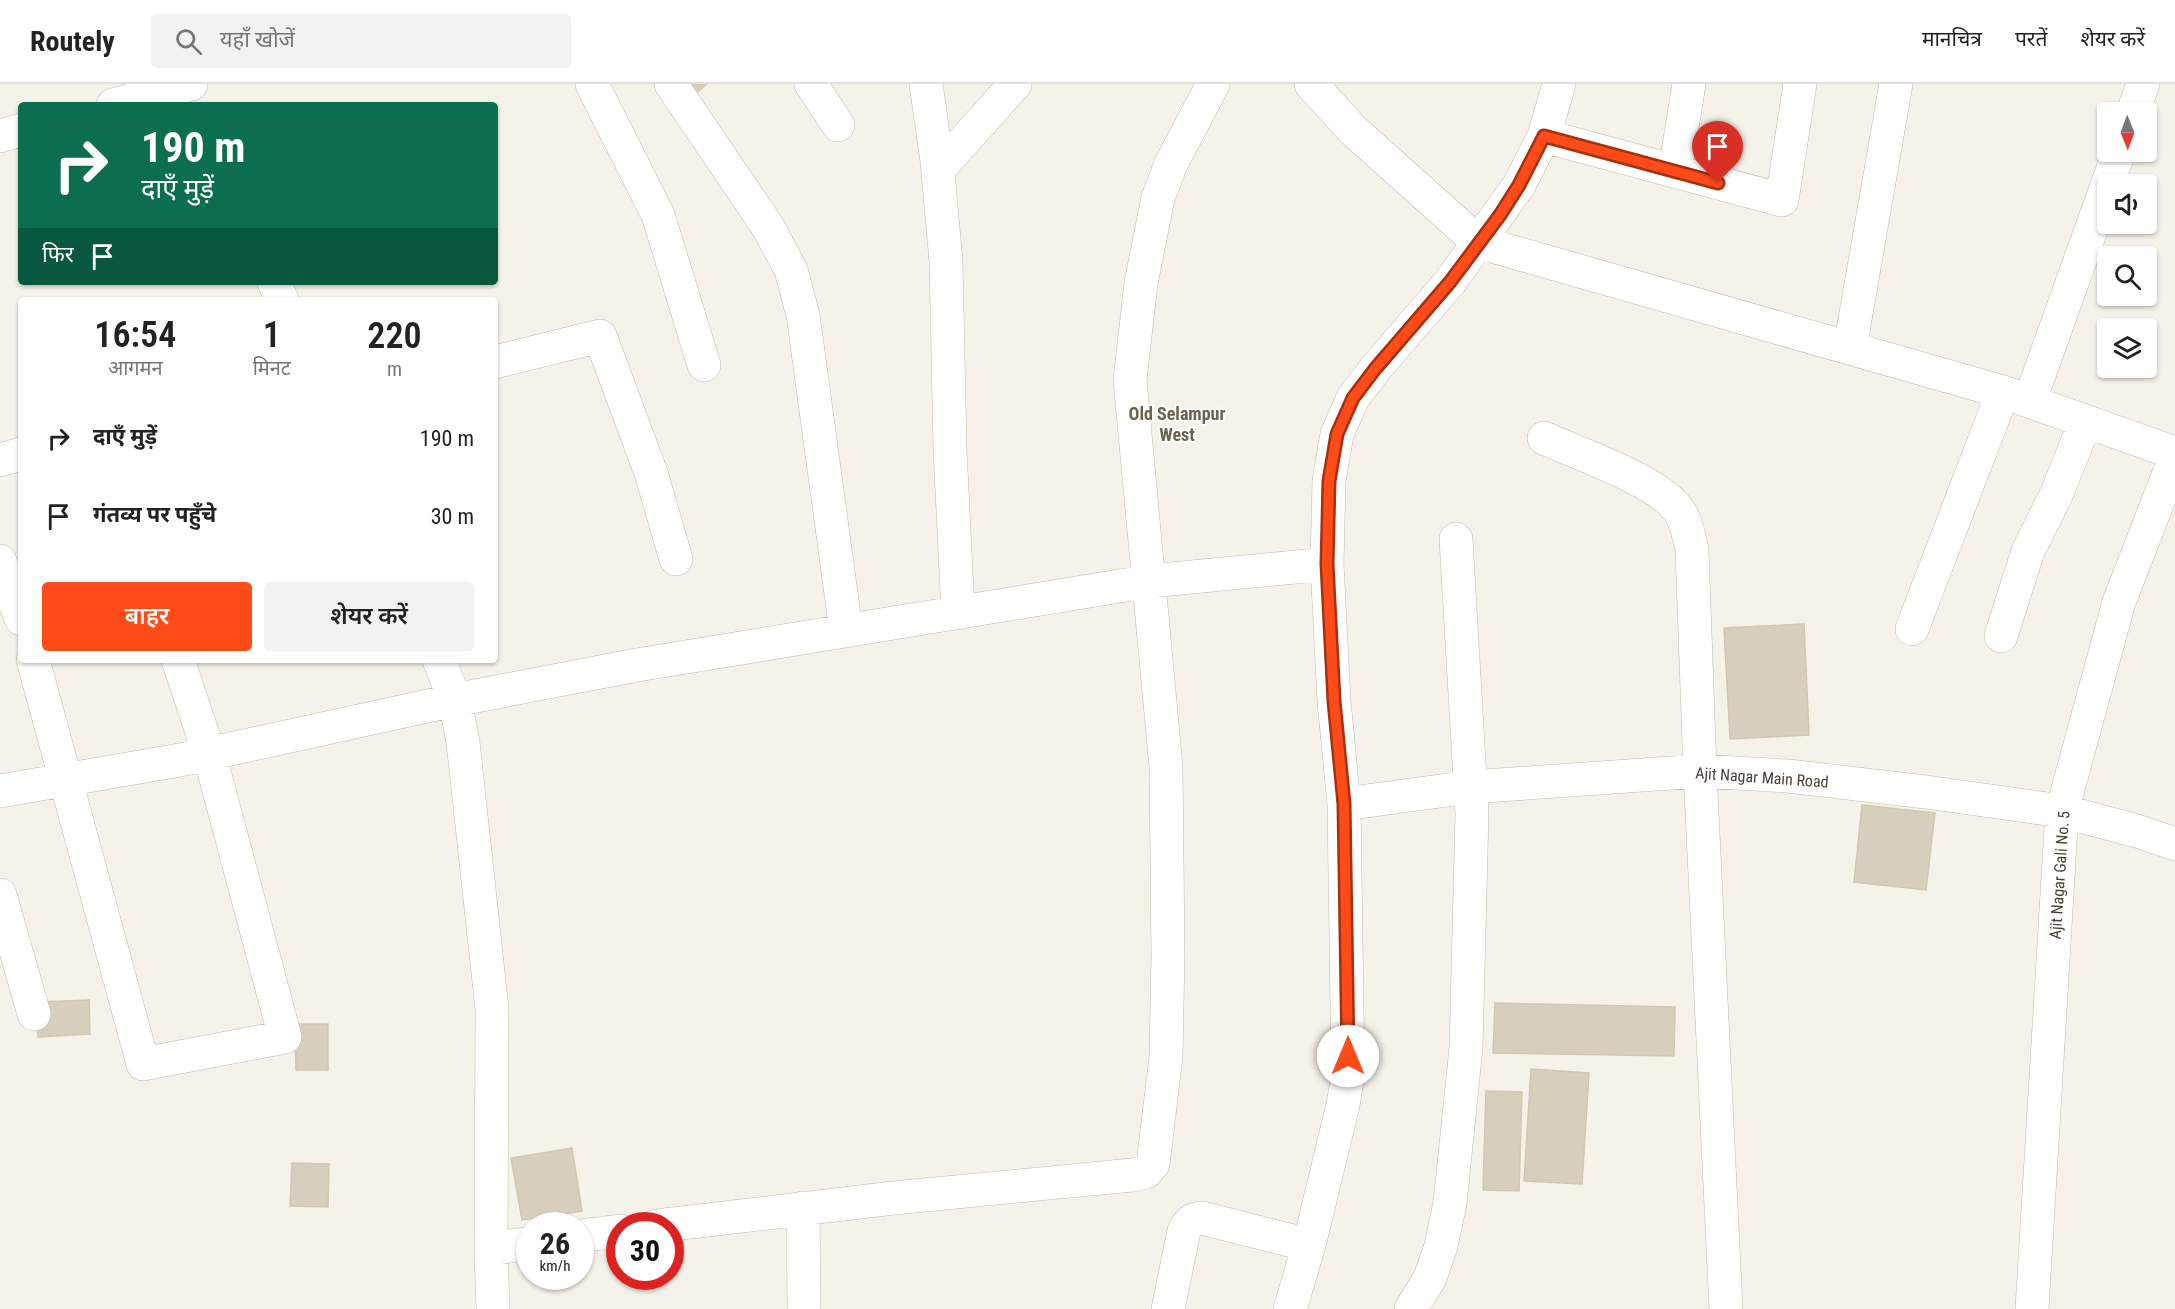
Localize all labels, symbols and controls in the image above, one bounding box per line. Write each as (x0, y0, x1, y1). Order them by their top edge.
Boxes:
search box (151, 14, 571, 68)
text: Routely (30, 25, 115, 58)
icon: search (172, 25, 205, 58)
text: यहाँ खोजें (220, 27, 295, 52)
text: मानचित्र (1922, 27, 1982, 51)
text: परतें (2015, 27, 2047, 51)
text: शेयर करें (2080, 27, 2145, 51)
north arrow (2097, 102, 2157, 162)
map controls (2097, 102, 2157, 378)
pin (1692, 121, 1743, 183)
text: 190 m (141, 123, 246, 172)
icon: right (42, 126, 120, 204)
icon: arrive (1701, 130, 1734, 163)
text: दाएँ मुड़ें (141, 173, 214, 205)
button: sound (2097, 174, 2157, 234)
icon: arrive (86, 240, 119, 273)
text: फिर (42, 242, 74, 267)
button: search (2097, 246, 2157, 306)
text: 16:54 (94, 314, 176, 356)
text: 1 (263, 314, 281, 356)
text: 220 (367, 315, 422, 357)
button: layers (2097, 318, 2157, 378)
text: आगमन (108, 356, 163, 380)
text: मिनट (253, 356, 291, 380)
text: m (387, 357, 402, 381)
district label: Old Selampur West (1129, 403, 1225, 445)
icon: right (42, 422, 75, 455)
text: दाएँ मुड़ें (93, 424, 157, 449)
text: 190 m (420, 426, 474, 451)
icon: arrive (42, 500, 75, 533)
text: गंतव्य पर पहुँचे (93, 502, 216, 527)
text: 30 m (431, 504, 474, 529)
button: बाहर (42, 582, 252, 651)
button: शेयर करें (264, 582, 474, 651)
street label: Ajit Nagar Main Road (1695, 763, 1829, 792)
street label: Ajit Nagar Gali No. 5 (2046, 810, 2073, 940)
position arrow (1316, 1024, 1380, 1088)
speed limit sign: 30 (606, 1212, 684, 1290)
text: 26 (540, 1226, 570, 1261)
text: km/h (540, 1257, 570, 1275)

